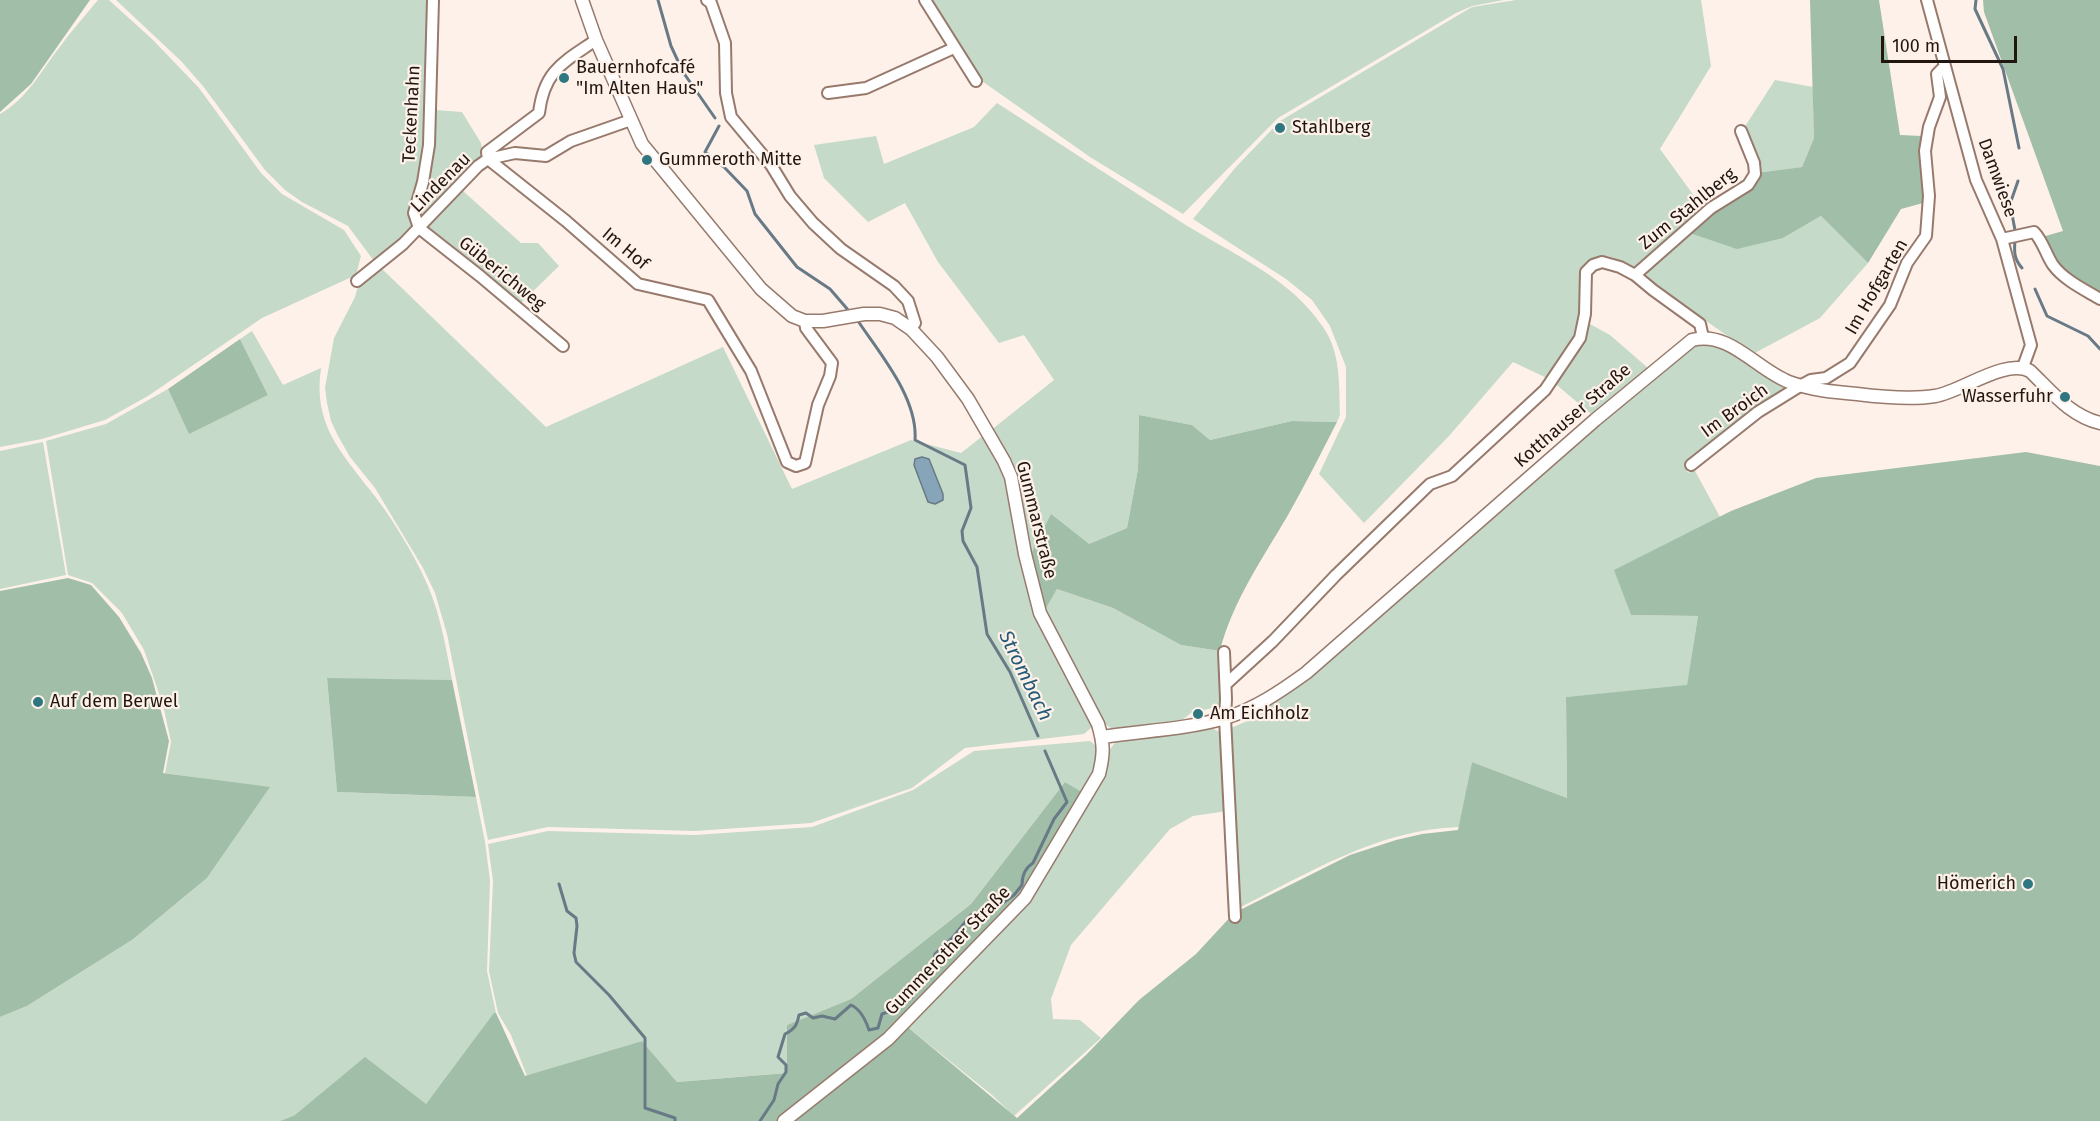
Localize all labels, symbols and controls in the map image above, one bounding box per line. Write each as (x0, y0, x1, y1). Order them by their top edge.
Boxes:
scale bar (1884, 24, 2020, 62)
text: 100 m (1892, 35, 1940, 57)
place label: Bauernhofcafé "Im Alten Haus" (576, 57, 703, 100)
street label: Teckenhahn (399, 65, 425, 163)
marker: Bauernhofcafé "Im Alten Haus" (557, 71, 571, 85)
place label: Stahlberg (1292, 117, 1370, 139)
marker: Stahlberg (1273, 121, 1287, 135)
street label: Damwiese (1973, 135, 2021, 221)
street label: Lindenau (407, 149, 475, 217)
place label: Gummeroth Mitte (659, 149, 802, 171)
marker: Gummeroth Mitte (640, 153, 654, 167)
street label: Zum Stahlberg (1635, 163, 1741, 255)
street label: Im Hof (597, 223, 653, 275)
street label: Güberichweg (454, 232, 550, 316)
street label: Im Hofgarten (1841, 235, 1913, 339)
street label: Kotthauser Straße (1510, 359, 1636, 473)
street label: Im Broich (1697, 379, 1773, 443)
place label: Wasserfuhr (1962, 386, 2053, 408)
marker: Wasserfuhr (2058, 390, 2072, 404)
street label: Gummarstraße (1011, 459, 1061, 581)
water label: Strombach (993, 627, 1057, 725)
place label: Auf dem Berwel (50, 691, 178, 713)
marker: Auf dem Berwel (31, 695, 45, 709)
place label: Am Eichholz (1210, 703, 1309, 725)
marker: Am Eichholz (1191, 707, 1205, 721)
place label: Hömerich (1937, 873, 2016, 895)
marker: Hömerich (2021, 877, 2035, 891)
street label: Gummerother Straße (881, 882, 1015, 1020)

